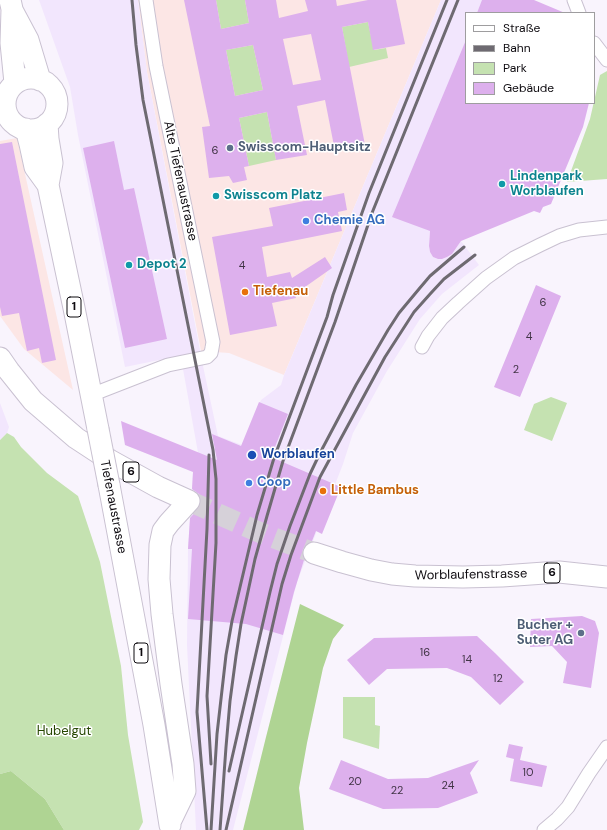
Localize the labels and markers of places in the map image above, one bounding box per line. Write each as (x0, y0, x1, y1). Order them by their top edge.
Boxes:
place label: Swisscom-Hauptsitz (238, 140, 371, 156)
marker: Swisscom-Hauptsitz (225, 143, 235, 153)
place label: Lindenpark Worblaufen (510, 169, 584, 200)
marker: Lindenpark Worblaufen (497, 179, 507, 189)
place label: Swisscom Platz (224, 188, 322, 204)
marker: Swisscom Platz (211, 191, 221, 201)
place label: Chemie AG (314, 213, 385, 229)
marker: Chemie AG (301, 216, 311, 226)
place label: Depot 2 (137, 257, 186, 273)
marker: Depot 2 (124, 260, 134, 270)
place label: Tiefenau (253, 284, 308, 300)
marker: Tiefenau (240, 287, 250, 297)
place label: Worblaufen (261, 447, 335, 463)
marker: Worblaufen (246, 449, 258, 461)
place label: Coop (257, 475, 291, 491)
marker: Coop (244, 478, 254, 488)
place label: Little Bambus (331, 483, 419, 499)
marker: Little Bambus (318, 486, 328, 496)
place label: Bucher + Suter AG (517, 618, 573, 649)
marker: Bucher + Suter AG (576, 628, 586, 638)

